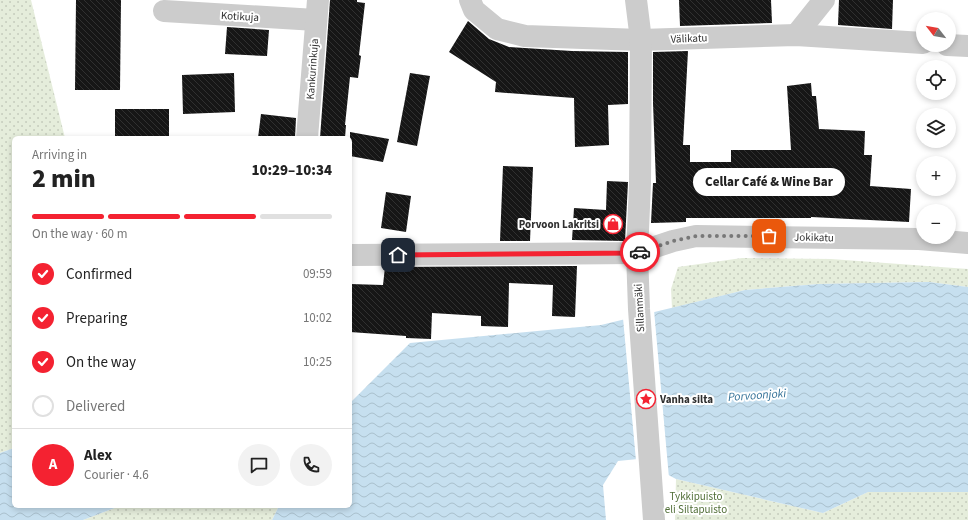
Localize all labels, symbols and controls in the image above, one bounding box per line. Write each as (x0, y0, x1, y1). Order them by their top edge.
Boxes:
street label: Kotikuja (221, 8, 259, 25)
north arrow (916, 12, 956, 52)
map controls (916, 12, 956, 244)
street label: Välikatu (670, 30, 708, 47)
street label: Kankurinkuja (303, 38, 322, 100)
button: locate (916, 60, 956, 100)
button: layers (916, 108, 956, 148)
text: Arriving in (32, 146, 87, 164)
button: + (916, 156, 956, 196)
text: 2 min (32, 160, 96, 197)
text: 10:29–10:34 (251, 160, 332, 181)
callout: Cellar Café & Wine Bar (693, 168, 845, 196)
text: Cellar Café & Wine Bar (705, 173, 833, 191)
button: − (916, 204, 956, 244)
shop icon: Porvoon Lakritsi (602, 213, 624, 235)
place label: Porvoon Lakritsi (519, 217, 599, 232)
pin (752, 219, 786, 253)
text: On the way · 60 m (32, 225, 127, 243)
icon: bag (758, 225, 780, 247)
street label: Jokikatu (794, 230, 834, 245)
courier (620, 232, 660, 272)
pin (381, 238, 415, 272)
icon: car (629, 241, 651, 263)
icon: home (387, 244, 409, 266)
icon: check (32, 263, 54, 285)
text: Confirmed (66, 264, 132, 285)
text: 09:59 (303, 265, 332, 283)
street label: Sillanmäki (631, 283, 648, 333)
icon: check (32, 307, 54, 329)
text: Preparing (66, 308, 127, 329)
text: 10:02 (303, 309, 332, 327)
icon: check (32, 351, 54, 373)
text: On the way (66, 352, 136, 373)
text: 10:25 (303, 353, 332, 371)
water label: Porvoonjoki (727, 385, 787, 406)
place icon: Vanha silta (635, 388, 657, 410)
place label: Vanha silta (659, 392, 713, 407)
text: Delivered (66, 396, 125, 417)
button: chat (238, 444, 280, 486)
button: phone (290, 444, 332, 486)
text: Alex (84, 445, 112, 466)
text: A (49, 454, 57, 475)
text: Courier · 4.6 (84, 466, 149, 484)
park label: Tykkipuisto eli Siltapuisto (665, 489, 727, 517)

